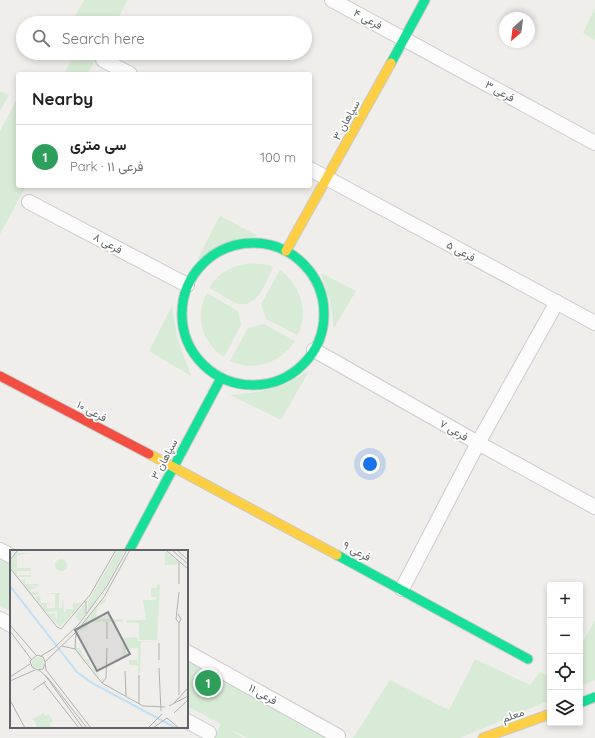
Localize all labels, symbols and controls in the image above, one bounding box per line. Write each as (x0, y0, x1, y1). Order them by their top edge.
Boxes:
street label: فرعی ۴ (351, 6, 385, 32)
north arrow (499, 12, 535, 48)
search box (16, 16, 312, 60)
icon: search (30, 27, 52, 49)
text: Search here (62, 29, 145, 48)
street label: فرعی ۳ (483, 77, 517, 105)
text: Nearby (32, 88, 93, 109)
street label: سپاهان ۳ (329, 97, 364, 143)
text: سی متری (70, 135, 126, 154)
text: 1 (42, 149, 48, 165)
text: 100 m (260, 149, 296, 165)
text: Park · فرعی ۱۱ (70, 158, 143, 174)
street label: فرعی ۸ (91, 230, 125, 256)
street label: فرعی ۵ (444, 238, 478, 264)
street label: فرعی ۱۰ (75, 397, 109, 425)
street label: فرعی ۷ (437, 416, 471, 444)
street label: سپاهان ۳ (148, 436, 181, 482)
your location (360, 454, 380, 474)
street label: فرعی ۹ (341, 538, 373, 564)
inset map (10, 550, 188, 728)
map controls (547, 582, 583, 726)
button: + (547, 582, 583, 618)
button: − (547, 618, 583, 654)
button: locate (547, 654, 583, 690)
pin: 1 (195, 668, 221, 698)
street label: فرعی ۱۱ (246, 680, 280, 708)
button: layers (547, 690, 583, 726)
street label: معلم (500, 705, 526, 726)

